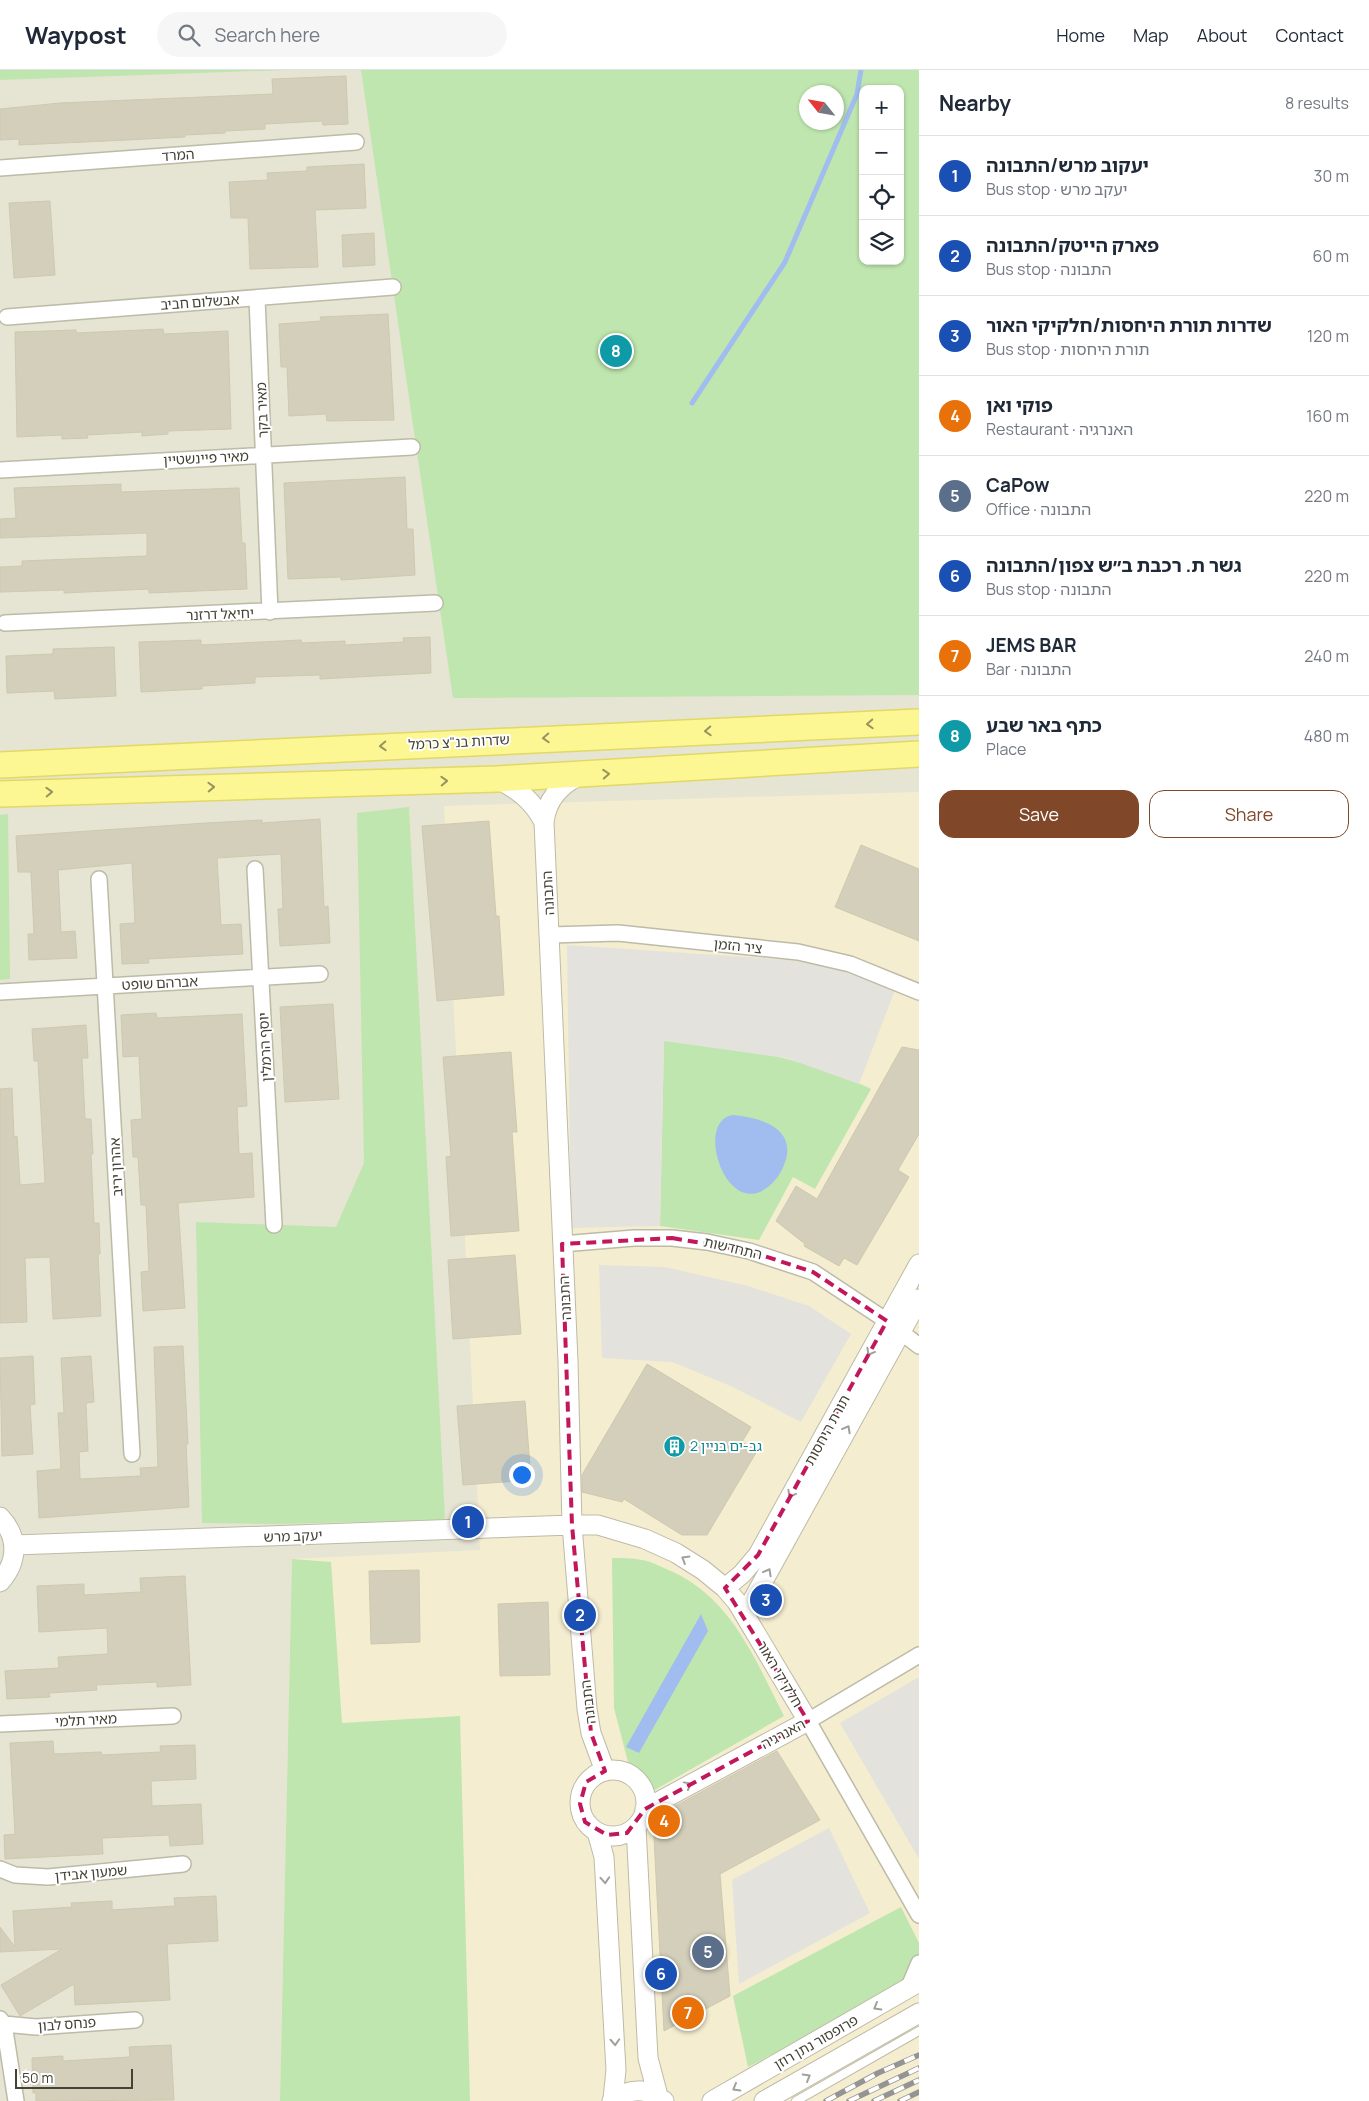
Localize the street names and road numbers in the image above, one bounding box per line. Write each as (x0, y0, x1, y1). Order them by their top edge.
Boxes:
street label: המרד (161, 144, 195, 165)
street label: אבשלום חביב (160, 289, 240, 314)
street label: מאיר בקר (251, 382, 272, 438)
street label: מאיר פיינשטיין (163, 446, 249, 469)
street label: יחיאל דרזנר (186, 603, 254, 624)
street label: שדרות בנ"צ כרמל (408, 729, 510, 754)
street label: התבונה (537, 870, 558, 916)
street label: ציר הזמן (713, 934, 763, 958)
street label: אברהם שופט (121, 971, 199, 994)
street label: יוסף הרמלין (253, 1012, 276, 1082)
street label: אהרון יריב (104, 1137, 127, 1197)
street label: התחדשות (702, 1232, 764, 1263)
street label: התבונה (554, 1275, 575, 1321)
street label: תורת היחסות (799, 1391, 854, 1468)
street label: יעקב מרש (263, 1525, 323, 1546)
street label: חלקיקי האור (753, 1637, 808, 1710)
street label: התבונה (575, 1679, 600, 1725)
street label: מאיר תלמי (55, 1708, 117, 1731)
street label: האנרגיה (757, 1714, 808, 1753)
street label: שמעון אבידן (54, 1860, 128, 1885)
street label: פרופסור נתן רוזן (770, 2010, 861, 2073)
street label: פנחס לבון (37, 2012, 97, 2035)

